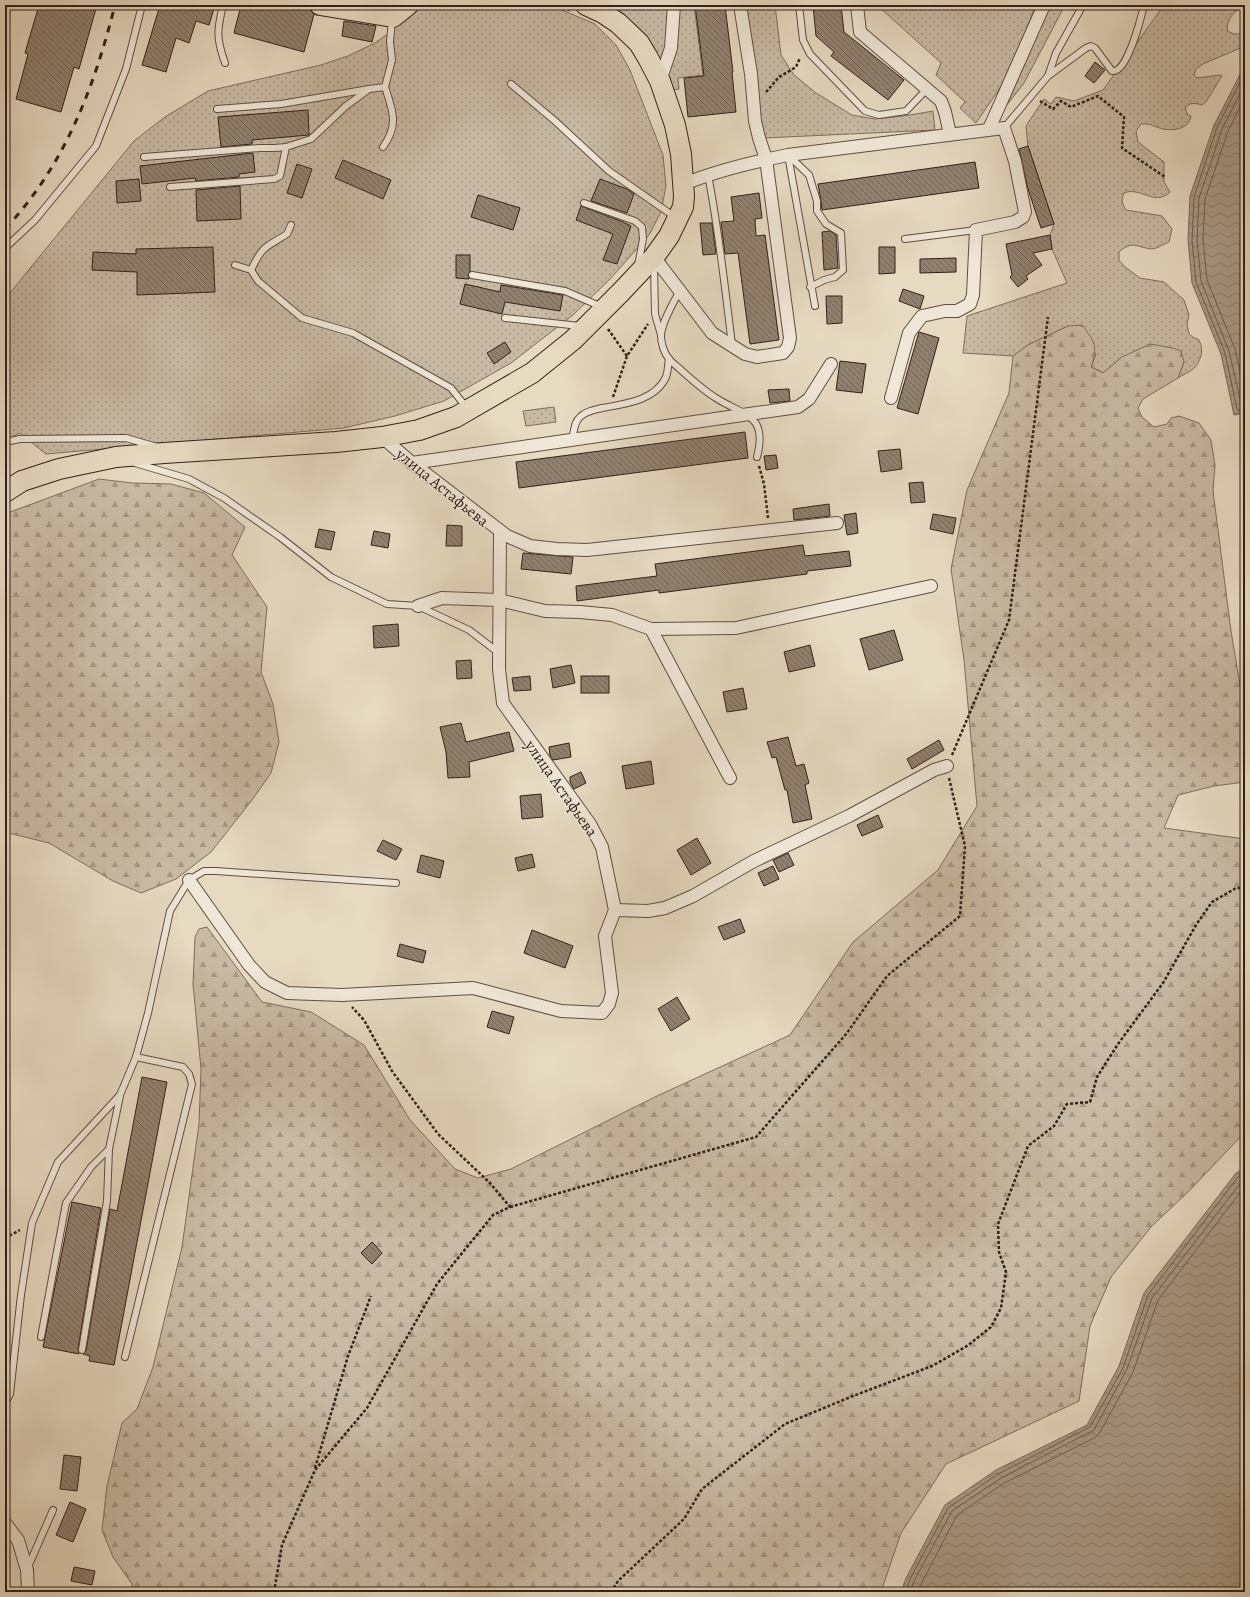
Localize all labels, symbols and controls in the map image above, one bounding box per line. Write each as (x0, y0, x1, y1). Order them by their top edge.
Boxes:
street label: улица Астафьева (391, 443, 494, 532)
street label: улица Астафьева (519, 735, 603, 842)

